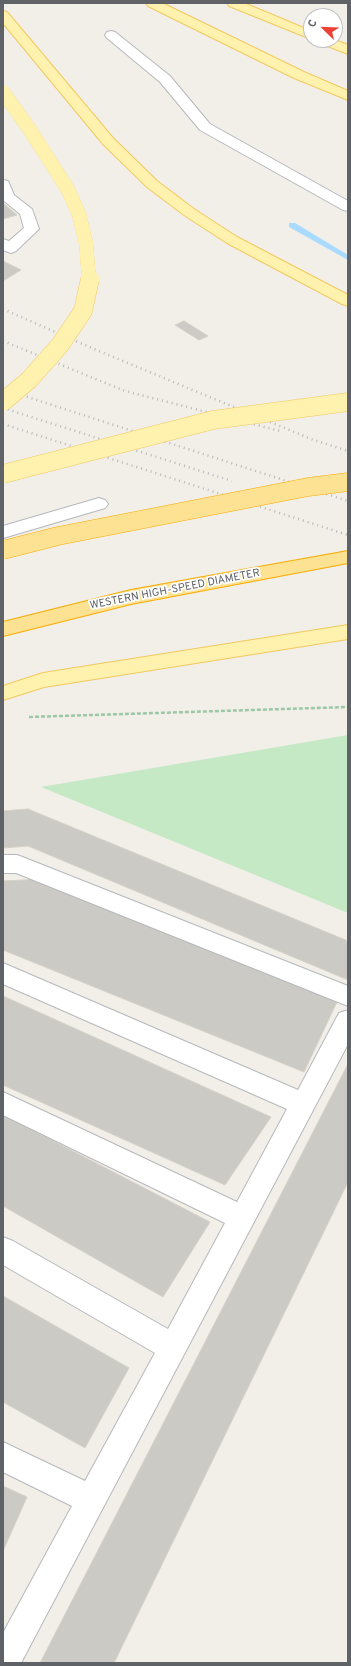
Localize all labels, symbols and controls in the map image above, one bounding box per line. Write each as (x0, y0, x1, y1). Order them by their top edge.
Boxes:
north arrow (303, 8, 343, 48)
text: С (305, 18, 321, 30)
street label: WESTERN HIGH-SPEED DIAMETER (89, 567, 261, 613)

